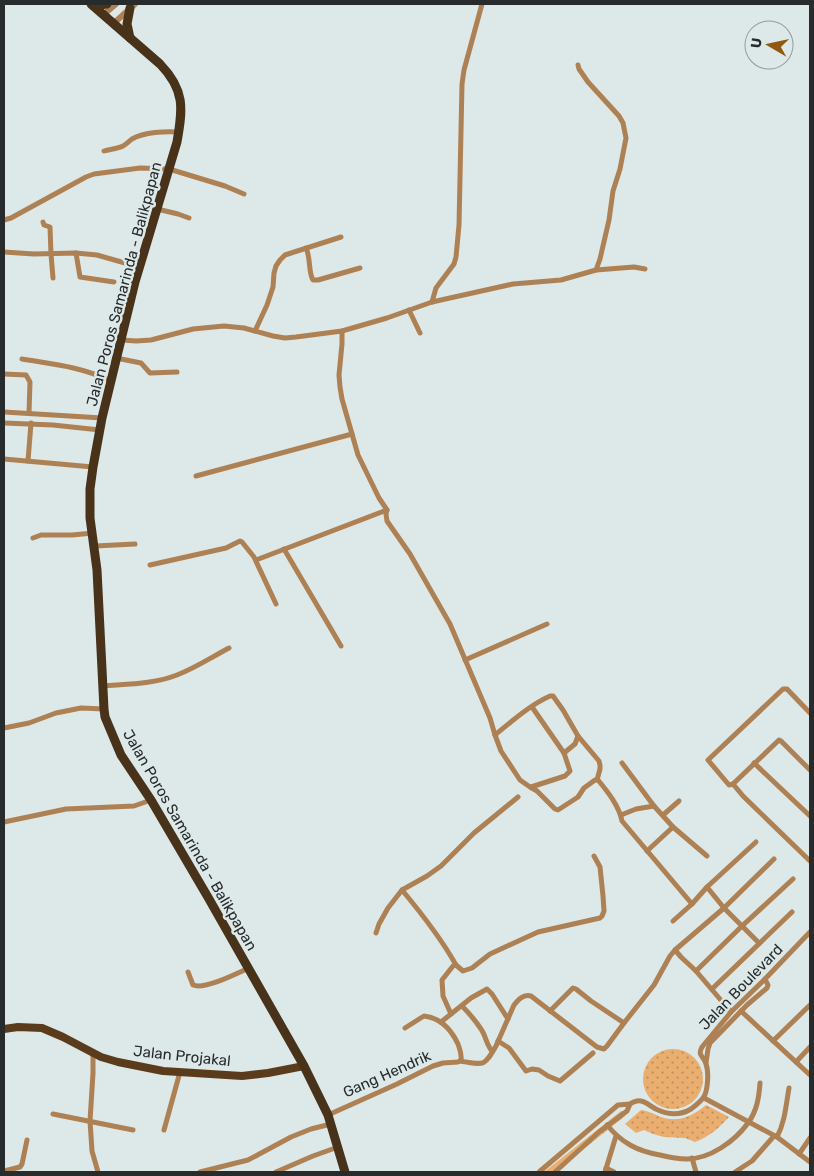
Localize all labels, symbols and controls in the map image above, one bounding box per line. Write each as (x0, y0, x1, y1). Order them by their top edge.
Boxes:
north arrow (744, 20, 794, 70)
text: U (747, 37, 766, 49)
street label: Jalan Poros Samarinda - Balikpapan (83, 160, 165, 408)
street label: Jalan Poros Samarinda - Balikpapan (119, 726, 261, 954)
street label: Jalan Boulevard (695, 940, 787, 1034)
street label: Jalan Projakal (132, 1042, 232, 1070)
street label: Gang Hendrik (340, 1046, 434, 1101)

